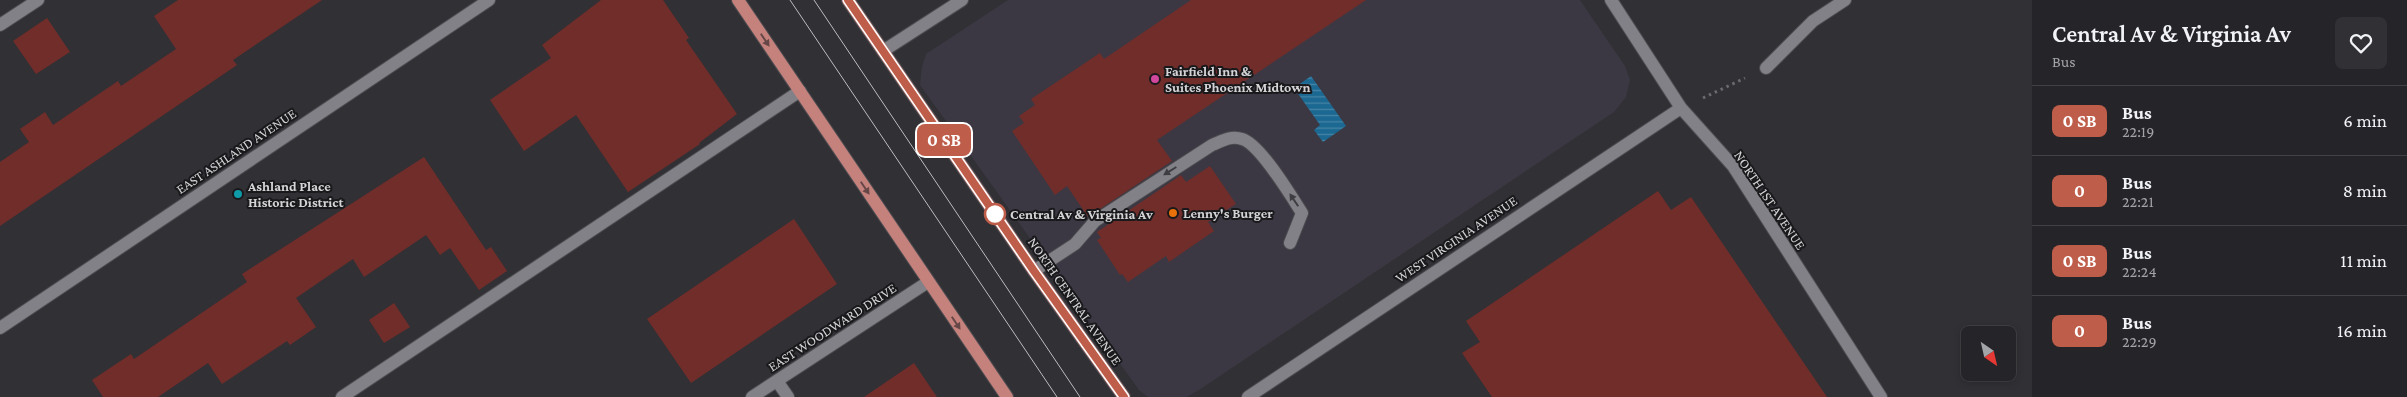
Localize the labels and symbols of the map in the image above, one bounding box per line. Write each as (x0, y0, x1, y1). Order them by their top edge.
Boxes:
one-way arrow (760, 33, 770, 47)
place label: Fairfield Inn & Suites Phoenix Midtown (1165, 63, 1311, 95)
marker: Fairfield Inn & Suites Phoenix Midtown (1149, 73, 1161, 85)
street label: EAST ASHLAND AVENUE (173, 105, 299, 197)
line badge: 0 SB (909, 124, 979, 156)
street label: NORTH 1ST AVENUE (1731, 147, 1809, 253)
one-way arrow (1163, 167, 1176, 176)
place label: Ashland Place Historic District (247, 178, 345, 210)
one-way arrow (861, 182, 870, 195)
marker: Ashland Place Historic District (232, 188, 244, 200)
street label: WEST VIRGINIA AVENUE (1392, 192, 1520, 286)
one-way arrow (1289, 193, 1299, 207)
marker: Central Av & Virginia Av (984, 203, 1006, 225)
place label: Lenny's Burger (1183, 205, 1273, 221)
place label: Central Av & Virginia Av (1010, 206, 1153, 222)
marker: Lenny's Burger (1167, 207, 1179, 219)
street label: NORTH CENTRAL AVENUE (1025, 234, 1125, 368)
street label: EAST WOODWARD DRIVE (765, 279, 899, 374)
one-way arrow (951, 316, 961, 330)
north arrow (1961, 326, 2016, 381)

